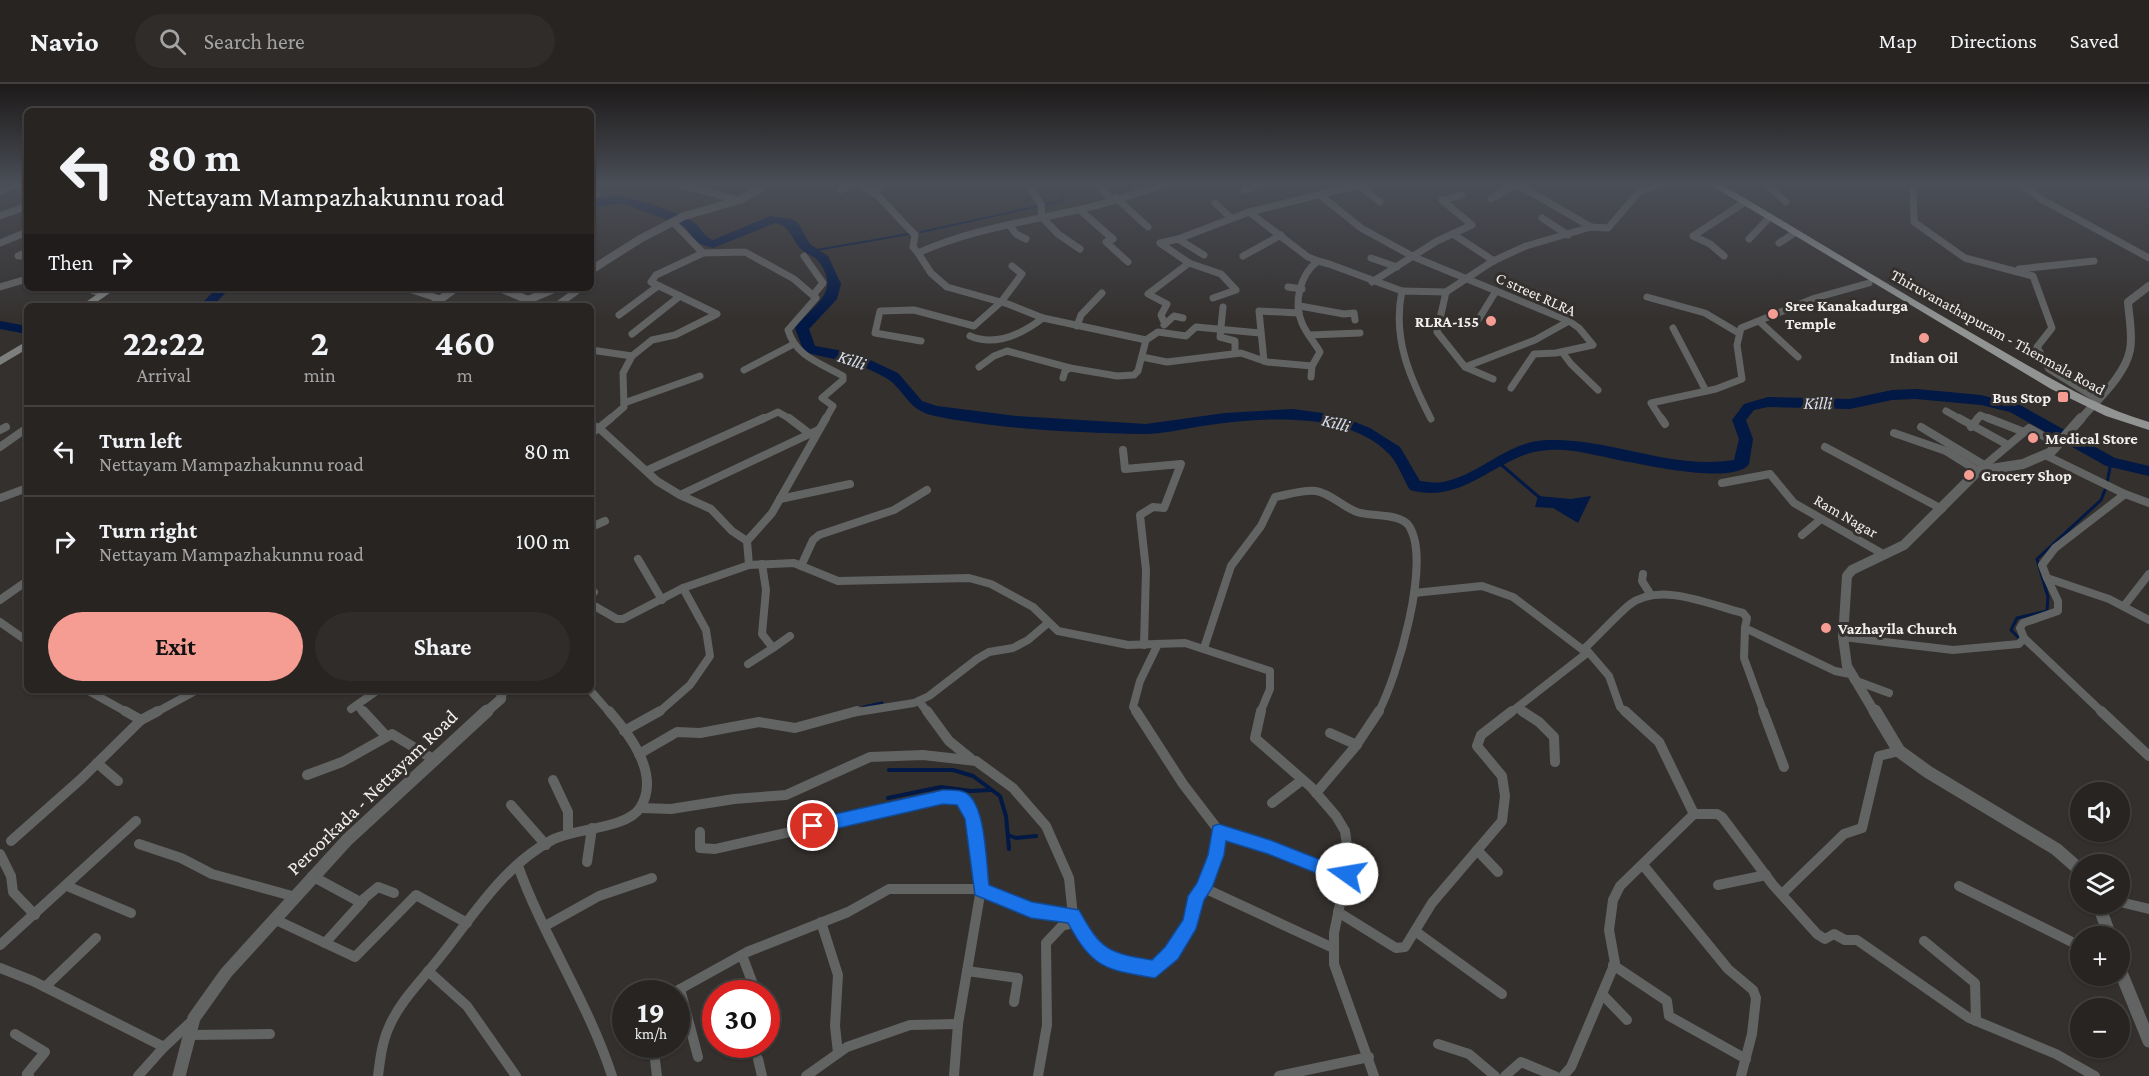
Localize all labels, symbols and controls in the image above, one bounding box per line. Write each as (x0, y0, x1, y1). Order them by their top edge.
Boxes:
search box (135, 14, 555, 68)
icon: search (156, 25, 189, 58)
text: Navio (30, 26, 99, 57)
text: Search here (204, 29, 305, 54)
text: Map (1879, 29, 1917, 53)
text: Directions (1950, 29, 2037, 53)
text: Saved (2070, 29, 2119, 53)
icon: left (48, 132, 126, 210)
text: 80 m (147, 133, 241, 180)
text: Nettayam Mampazhakunnu road (147, 182, 504, 212)
icon: right (105, 246, 138, 279)
text: Then (48, 250, 93, 275)
street label: Thiruvanathapuram - Thenmala Road (1887, 266, 2109, 399)
street label: C street RLRA (1493, 269, 1580, 320)
place label: Sree Kanakadurga Temple (1785, 297, 1908, 332)
marker: Sree Kanakadurga Temple (1766, 307, 1780, 321)
place label: RLRA-155 (1415, 313, 1479, 330)
marker: RLRA-155 (1484, 314, 1498, 328)
text: 22:22 (123, 323, 205, 363)
text: 2 (311, 323, 329, 363)
text: 460 (434, 323, 495, 363)
marker: Indian Oil (1917, 331, 1931, 345)
water label: Killi (835, 346, 869, 374)
place label: Indian Oil (1890, 349, 1959, 366)
text: Arrival (137, 364, 191, 386)
text: min (304, 364, 336, 386)
text: m (457, 364, 473, 386)
place label: Bus Stop (1992, 389, 2051, 406)
marker: Bus Stop (2056, 390, 2070, 404)
water label: Killi (1804, 393, 1833, 413)
water label: Killi (1320, 410, 1353, 436)
text: Turn left (99, 428, 182, 453)
place label: Medical Store (2045, 430, 2138, 447)
marker: Medical Store (2026, 431, 2040, 445)
icon: left (48, 435, 81, 468)
text: 80 m (524, 439, 570, 464)
text: Nettayam Mampazhakunnu road (99, 453, 364, 475)
place label: Grocery Shop (1981, 467, 2072, 484)
marker: Grocery Shop (1962, 468, 1976, 482)
street label: Ram Nagar (1811, 491, 1881, 542)
text: Turn right (99, 518, 197, 543)
icon: right (48, 525, 81, 558)
text: 100 m (516, 529, 570, 554)
text: Nettayam Mampazhakunnu road (99, 543, 364, 565)
button: Exit (48, 612, 303, 681)
button: Share (315, 612, 570, 681)
place label: Vazhayila Church (1837, 620, 1957, 637)
marker: Vazhayila Church (1819, 621, 1833, 635)
street label: Peroorkada - Nettayam Road (282, 705, 463, 880)
map controls (2070, 782, 2130, 1058)
button: sound (2070, 782, 2130, 842)
pin (787, 800, 838, 851)
icon: arrive (796, 809, 829, 842)
position arrow (1315, 842, 1379, 906)
button: layers (2070, 854, 2130, 914)
button: + (2070, 926, 2130, 986)
speed limit sign: 30 (702, 980, 780, 1058)
text: 19 (637, 995, 665, 1028)
button: − (2070, 998, 2130, 1058)
text: km/h (635, 1026, 667, 1042)

